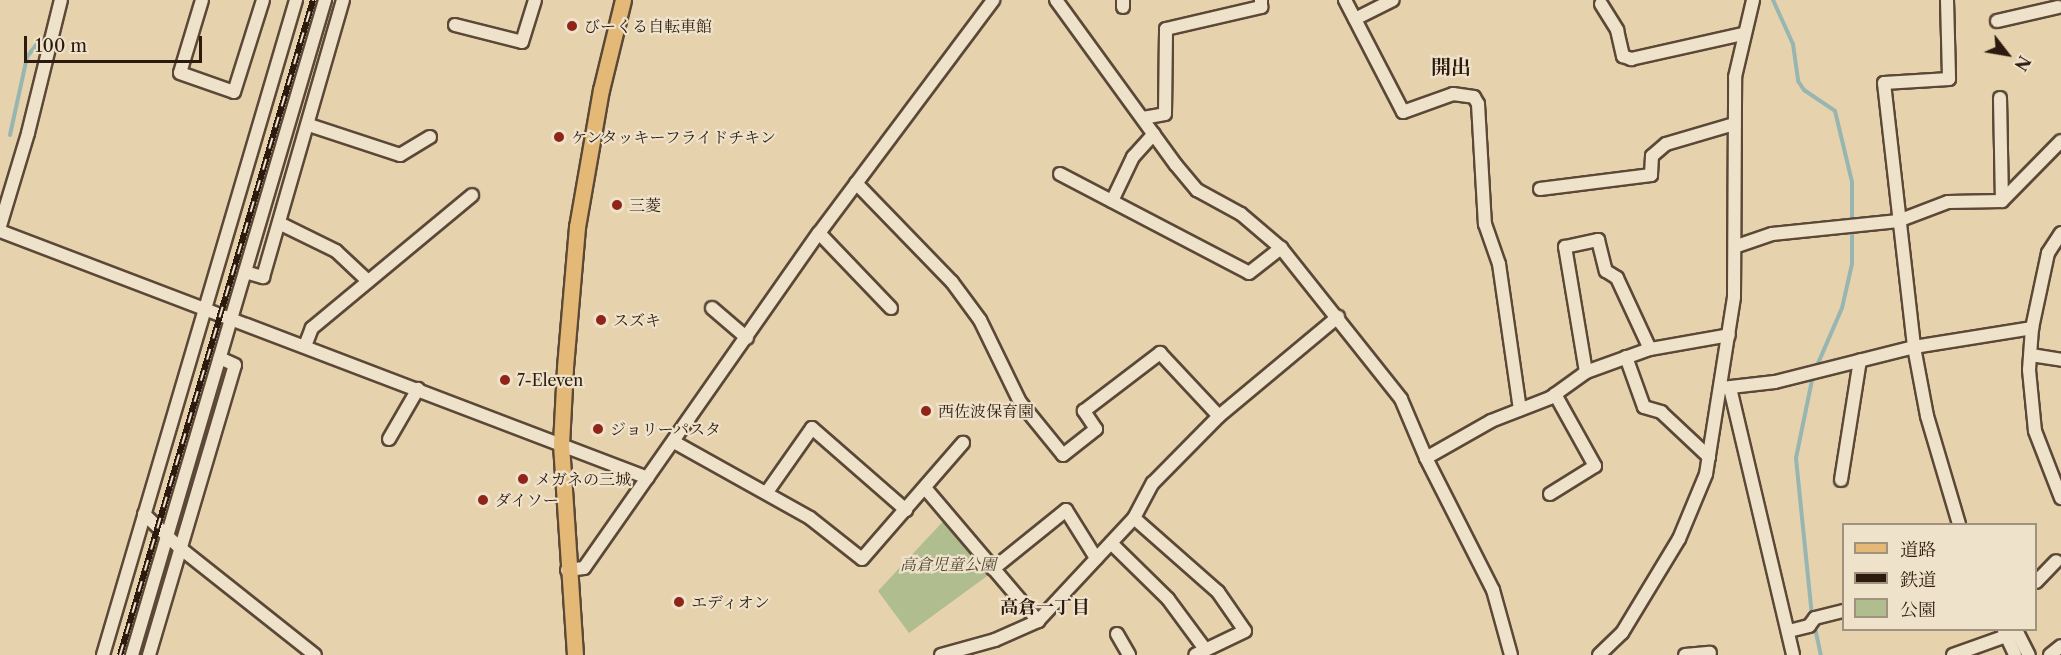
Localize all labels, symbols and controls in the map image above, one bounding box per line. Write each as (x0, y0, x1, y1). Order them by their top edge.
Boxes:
place label: びーくる自転車館 (584, 16, 712, 36)
marker: びーくる自転車館 (565, 19, 579, 33)
scale bar (27, 24, 206, 62)
north arrow (1977, 24, 2037, 84)
text: 100 m (35, 35, 87, 57)
text: N (2010, 52, 2035, 74)
district label: 開出 (1431, 55, 1471, 79)
place label: ケンタッキーフライドチキン (571, 127, 779, 147)
marker: ケンタッキーフライドチキン (552, 130, 566, 144)
place label: 三菱 (629, 195, 661, 215)
marker: 三菱 (610, 198, 624, 212)
place label: スズキ (613, 310, 661, 330)
marker: スズキ (594, 313, 608, 327)
place label: 7-Eleven (517, 370, 583, 390)
marker: 7-Eleven (498, 373, 512, 387)
place label: 西佐波保育園 (938, 401, 1034, 421)
marker: 西佐波保育園 (919, 404, 933, 418)
place label: ジョリーパスタ (610, 419, 722, 439)
marker: ジョリーパスタ (591, 422, 605, 436)
place label: メガネの三城 (535, 469, 631, 489)
marker: メガネの三城 (516, 472, 530, 486)
place label: ダイソー (495, 490, 559, 510)
marker: ダイソー (476, 493, 490, 507)
legend (1842, 523, 2037, 631)
text: 道路 (1900, 539, 1936, 561)
park label: 高倉児童公園 (900, 554, 996, 574)
text: 鉄道 (1900, 569, 1936, 591)
place label: エディオン (691, 592, 771, 612)
marker: エディオン (672, 595, 686, 609)
district label: 高倉一丁目 (1000, 596, 1090, 618)
text: 公園 (1900, 599, 1936, 621)

